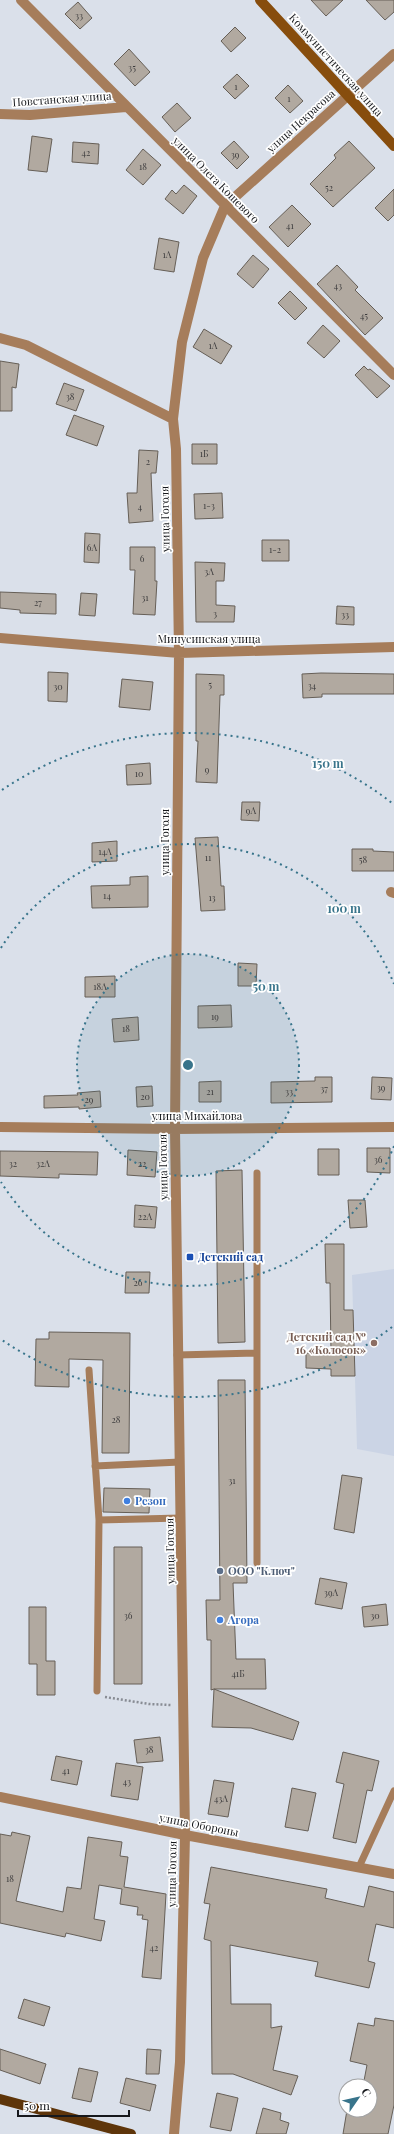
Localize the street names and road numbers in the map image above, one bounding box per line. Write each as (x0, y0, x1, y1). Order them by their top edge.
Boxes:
street label: Коммунистическая улица (286, 10, 387, 120)
street label: улица Некрасова (263, 86, 338, 156)
street label: Повстанская улица (12, 88, 113, 109)
street label: улица Олега Кошевого (169, 132, 263, 226)
street label: улица Гоголя (156, 486, 173, 553)
street label: Минусинская улица (157, 631, 261, 646)
street label: улица Гоголя (157, 809, 172, 876)
street label: улица Михайлова (151, 1108, 243, 1123)
street label: улица Гоголя (154, 1134, 171, 1201)
street label: улица Гоголя (161, 1518, 178, 1585)
street label: улица Обороны (157, 1809, 241, 1840)
street label: улица Гоголя (163, 1841, 180, 1908)

